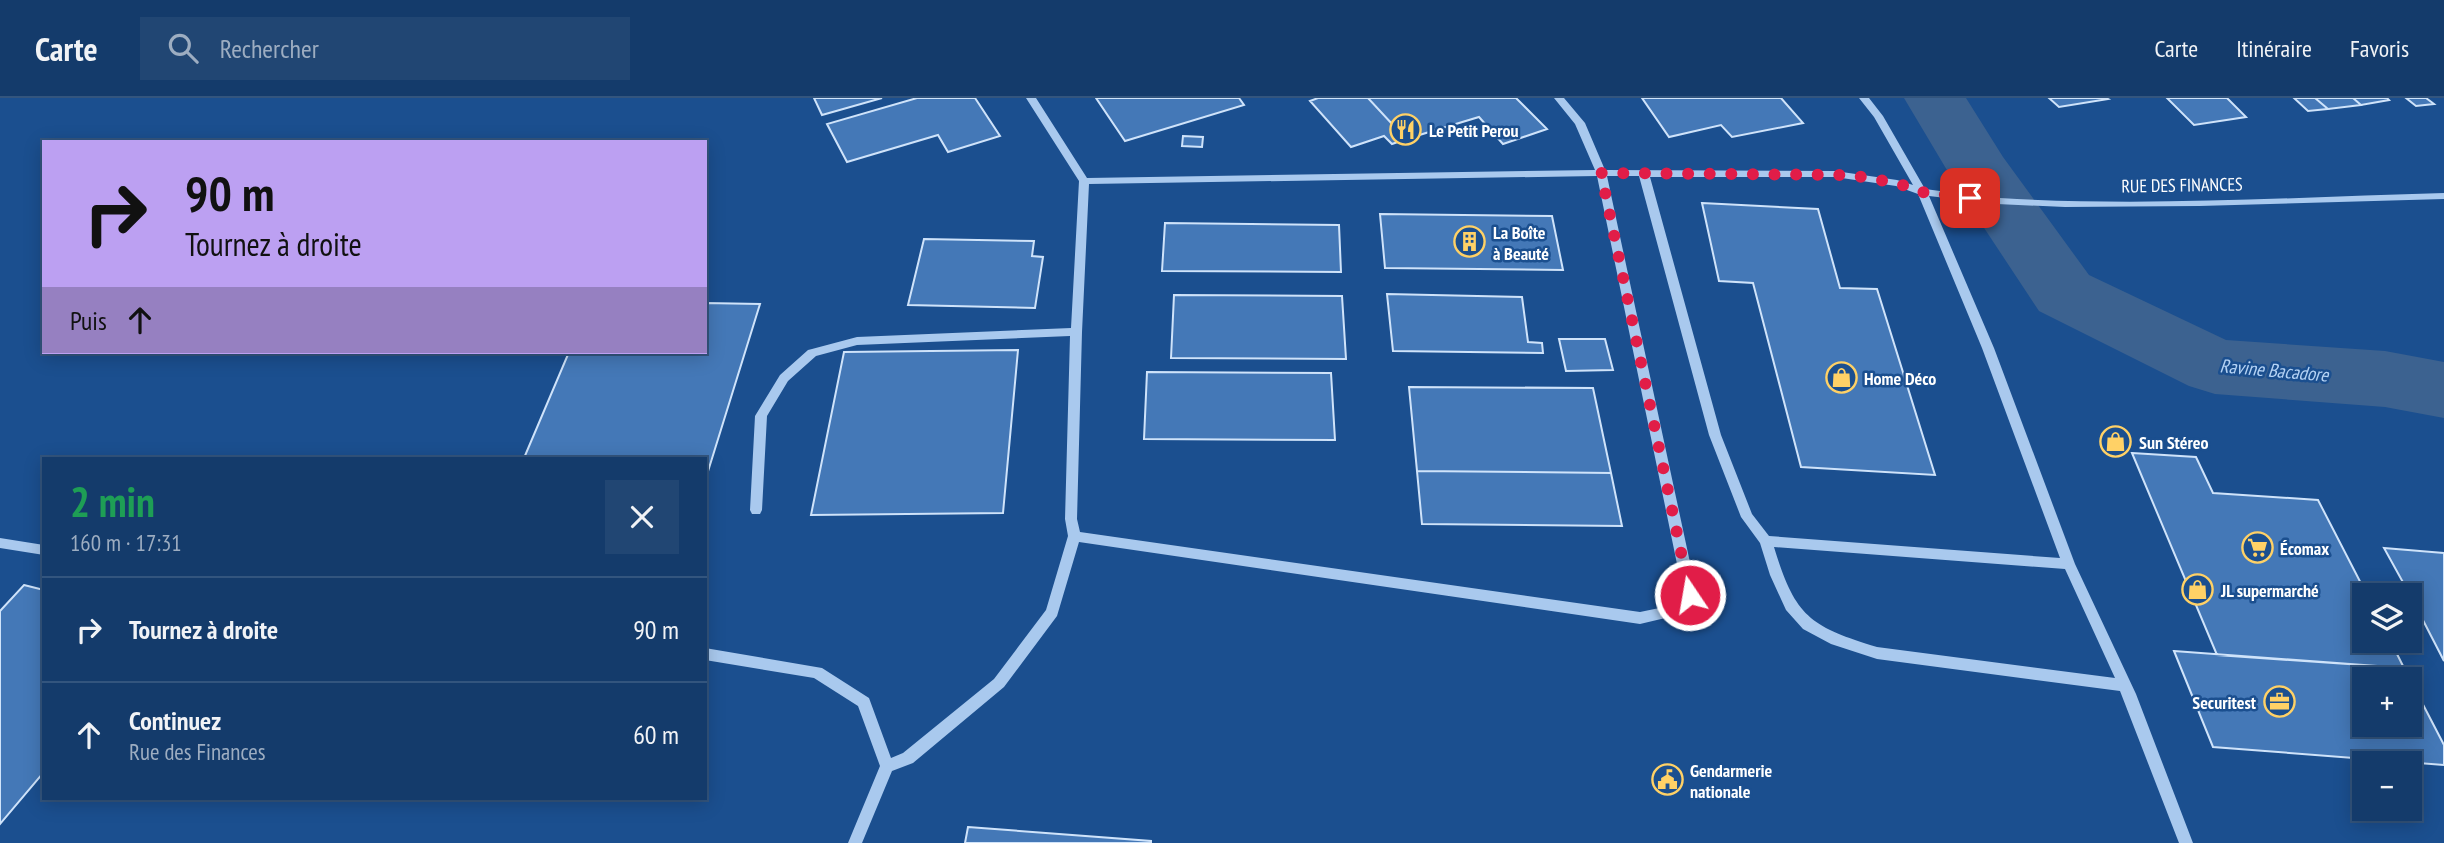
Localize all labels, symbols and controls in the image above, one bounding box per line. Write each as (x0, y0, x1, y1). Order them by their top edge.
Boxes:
search box (140, 17, 630, 80)
text: Carte (35, 27, 98, 70)
icon: search (164, 29, 202, 67)
text: Rechercher (220, 32, 319, 65)
text: Carte (2154, 33, 2198, 64)
text: Itinéraire (2236, 33, 2312, 64)
text: Favoris (2350, 33, 2409, 64)
restaurant icon: Le Petit Perou (1389, 113, 1423, 147)
place label: Le Petit Perou (1429, 119, 1519, 142)
text: 90 m (185, 161, 274, 225)
icon: right (70, 168, 161, 259)
pin (1940, 168, 2000, 228)
street label: RUE DES FINANCES (2121, 172, 2243, 198)
icon: arrive (1951, 179, 1989, 217)
place label: La Boîte à Beauté (1493, 221, 1549, 265)
text: Tournez à droite (185, 223, 362, 265)
building icon: La Boîte à Beauté (1453, 225, 1487, 259)
icon: ahead (121, 301, 159, 339)
text: Puis (70, 304, 107, 337)
water label: Ravine Bacadore (2219, 353, 2330, 387)
shop icon: Home Déco (1824, 361, 1858, 395)
place label: Home Déco (1864, 367, 1936, 390)
shop icon: Sun Stéreo (2099, 425, 2133, 459)
place label: Sun Stéreo (2139, 431, 2209, 454)
text: 2 min (70, 474, 155, 529)
button: close (605, 480, 679, 554)
text: 160 m · 17:31 (70, 528, 182, 557)
supermarket icon: Écomax (2240, 531, 2274, 565)
place label: Écomax (2280, 537, 2329, 560)
position arrow (1653, 558, 1727, 632)
shop icon: JL supermarché (2181, 573, 2215, 607)
place label: JL supermarché (2220, 579, 2319, 602)
map controls (2352, 583, 2422, 821)
button: layers (2352, 583, 2422, 653)
icon: right (70, 611, 108, 649)
text: Tournez à droite (129, 613, 278, 646)
text: 90 m (633, 613, 679, 646)
button: + (2352, 667, 2422, 737)
office icon: Securitest (2262, 685, 2296, 719)
place label: Securitest (2192, 691, 2257, 714)
text: Continuez (129, 704, 221, 737)
icon: ahead (70, 716, 108, 754)
text: 60 m (633, 718, 679, 751)
text: Rue des Finances (129, 737, 265, 766)
button: − (2352, 751, 2422, 821)
place label: Gendarmerie nationale (1690, 759, 1773, 803)
public building icon: Gendarmerie nationale (1650, 763, 1684, 797)

